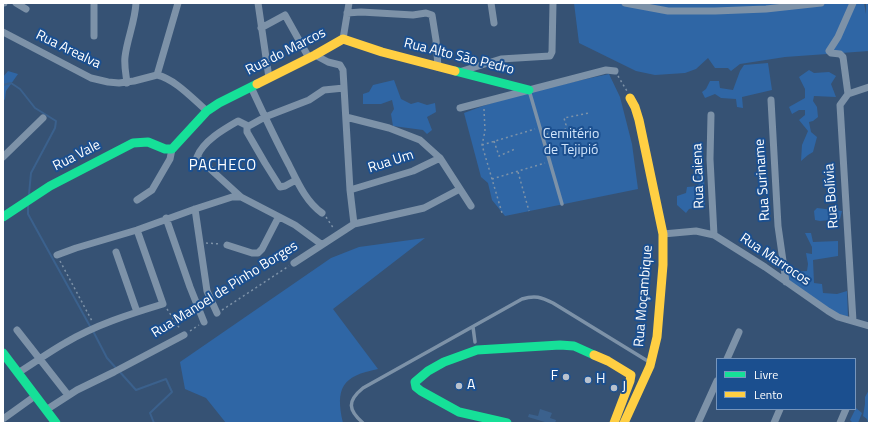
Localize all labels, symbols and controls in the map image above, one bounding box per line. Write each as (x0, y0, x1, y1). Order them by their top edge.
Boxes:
street label: Rua do Marcos (243, 25, 329, 79)
street label: Rua Arealva (33, 27, 103, 73)
street label: Rua Alto São Pedro (402, 35, 516, 79)
park label: Cemitério de Tejipió (543, 127, 599, 160)
street label: Rua Vale (50, 137, 104, 175)
street label: Rua Suriname (752, 138, 774, 222)
street label: Rua Caiena (689, 143, 709, 209)
street label: Rua Um (366, 147, 416, 177)
district label: PACHECO (189, 157, 257, 175)
street label: Rua Bolívia (821, 163, 843, 229)
street label: Rua Marrocos (736, 230, 814, 290)
street label: Rua Manoel de Pinho Borges (149, 238, 301, 342)
street label: Rua Moçambique (631, 244, 657, 348)
legend (716, 358, 856, 410)
text: Livre (754, 365, 778, 384)
place label: F (551, 369, 558, 385)
marker: F (561, 372, 571, 382)
place label: H (596, 372, 605, 388)
marker: H (583, 375, 593, 385)
place label: A (467, 378, 475, 394)
place label: J (622, 380, 626, 396)
marker: A (454, 381, 464, 391)
marker: J (609, 383, 619, 393)
text: Lento (754, 385, 783, 404)

